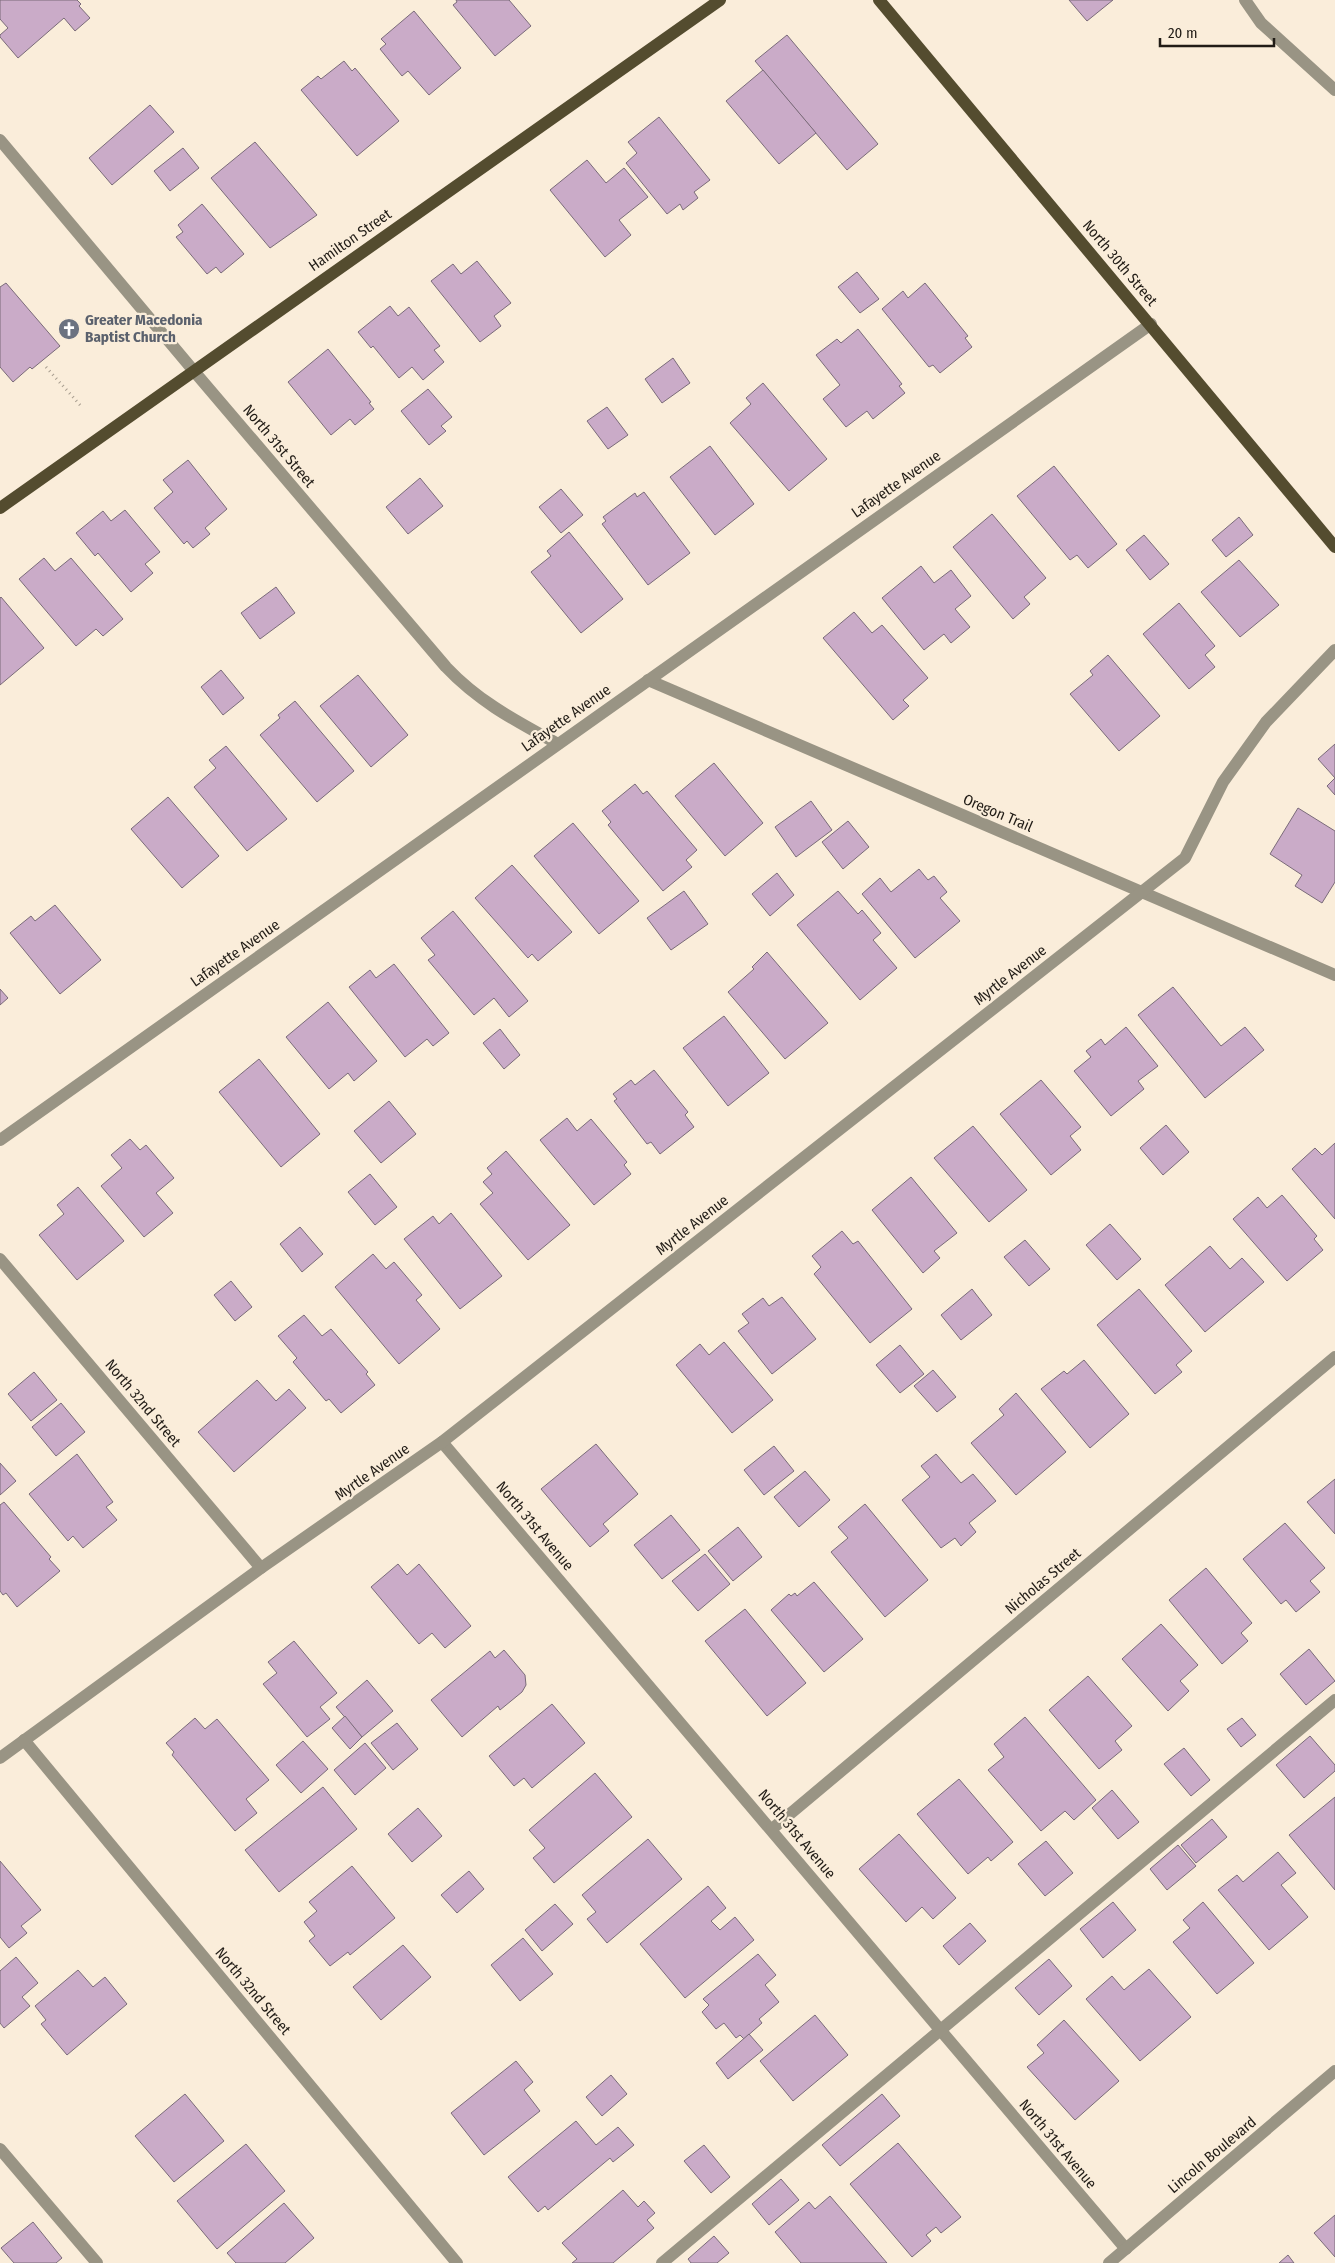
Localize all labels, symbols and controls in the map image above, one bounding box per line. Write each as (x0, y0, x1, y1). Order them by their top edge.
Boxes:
scale bar (1160, 15, 1274, 47)
text: 20 m (1168, 24, 1198, 42)
street label: Hamilton Street (305, 205, 395, 275)
street label: North 30th Street (1079, 216, 1161, 310)
place label: Greater Macedonia Baptist Church (85, 311, 203, 346)
church icon: Greater Macedonia Baptist Church (57, 317, 81, 341)
street label: North 31st Street (239, 401, 319, 491)
street label: Lafayette Avenue (848, 447, 944, 521)
street label: Lafayette Avenue (518, 681, 614, 755)
street label: Oregon Trail (960, 790, 1036, 836)
street label: Lafayette Avenue (187, 916, 283, 990)
street label: Myrtle Avenue (970, 941, 1050, 1009)
street label: Myrtle Avenue (652, 1191, 732, 1259)
street label: North 32nd Street (101, 1356, 185, 1450)
street label: Myrtle Avenue (331, 1440, 413, 1504)
street label: North 31st Avenue (493, 1478, 577, 1574)
street label: Nicholas Street (1002, 1544, 1084, 1618)
street label: North 31st Avenue (755, 1786, 839, 1882)
street label: North 32nd Street (211, 1944, 295, 2038)
street label: North 31st Avenue (1016, 2096, 1100, 2192)
street label: Lincoln Boulevard (1164, 2113, 1260, 2197)

